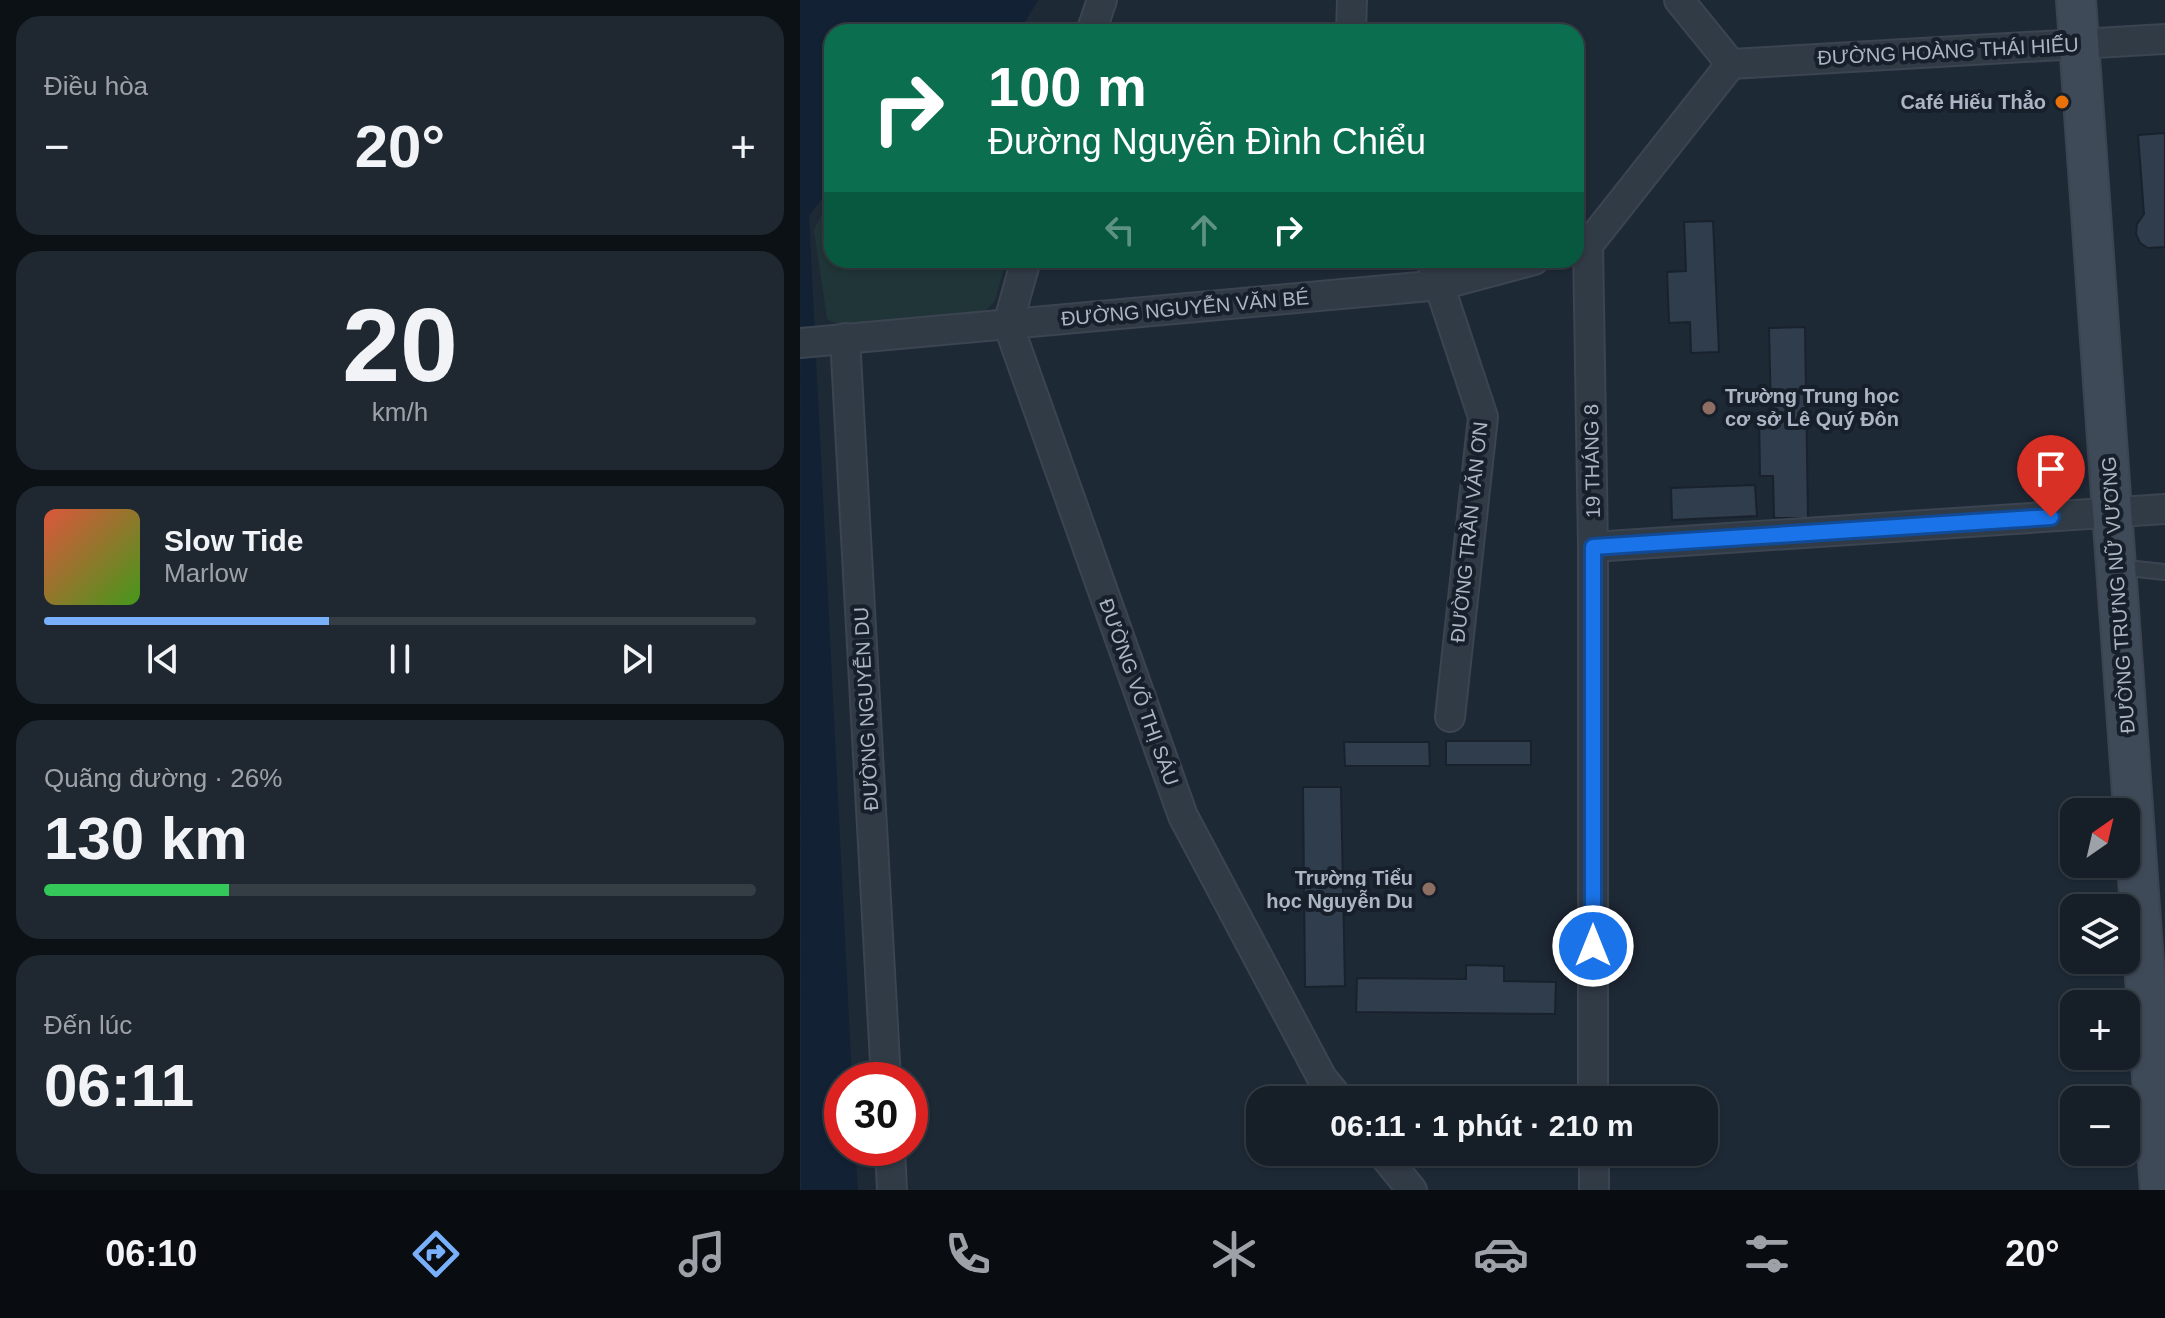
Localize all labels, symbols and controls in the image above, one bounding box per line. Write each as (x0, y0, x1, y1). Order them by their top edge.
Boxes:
street label: ĐƯỜNG HOÀNG THÁI HIẾU (1817, 33, 2079, 69)
text: 100 m (988, 55, 1147, 118)
icon: right (856, 56, 960, 160)
text: Điều hòa (44, 71, 148, 101)
place label: Café Hiếu Thẳo (1900, 90, 2046, 113)
marker: Café Hiếu Thẳo (2053, 93, 2071, 111)
text: 20° (355, 113, 445, 180)
text: Đường Nguyễn Đình Chiểu (988, 121, 1426, 162)
text: − (44, 122, 70, 171)
text: + (730, 122, 756, 171)
icon: left (1098, 208, 1142, 252)
icon: ahead (1182, 208, 1226, 252)
icon: right (1266, 208, 1310, 252)
street label: ĐƯỜNG NGUYỄN VĂN BÉ (1060, 286, 1310, 330)
text: 20 (342, 287, 458, 403)
place label: Trường Trung học cơ sở Lê Quý Đôn (1725, 385, 1899, 430)
text: km/h (372, 397, 428, 427)
marker: Trường Trung học cơ sở Lê Quý Đôn (1700, 399, 1718, 417)
street label: 19 THÁNG 8 (1580, 404, 1604, 518)
street label: ĐƯỜNG TRẦN VĂN ƠN (1446, 420, 1492, 644)
pin (2017, 435, 2085, 517)
icon: arrive (2029, 447, 2073, 491)
street label: ĐƯỜNG TRƯNG NỮ VƯƠNG (2096, 456, 2139, 734)
text: Slow Tide (164, 524, 303, 557)
text: Marlow (164, 558, 248, 588)
street label: ĐƯỜNG VÕ THỊ SÁU (1095, 595, 1184, 788)
street label: ĐƯỜNG NGUYỄN DU (850, 606, 882, 812)
icon: previous (141, 637, 185, 681)
icon: pause (378, 637, 422, 681)
icon: next (615, 637, 659, 681)
text: Quãng đường · 26% (44, 763, 282, 793)
north arrow (2060, 798, 2140, 878)
map controls (2060, 798, 2140, 1166)
text: 130 km (44, 805, 248, 872)
place label: Trường Tiểu học Nguyễn Du (1266, 867, 1413, 912)
marker: Trường Tiểu học Nguyễn Du (1420, 880, 1438, 898)
button: layers (2060, 894, 2140, 974)
position arrow (1551, 904, 1635, 988)
button: + (2060, 990, 2140, 1070)
text: Đến lúc (44, 1010, 132, 1040)
text: 06:11 (44, 1052, 194, 1119)
speed limit sign: 30 (824, 1062, 928, 1166)
button: − (2060, 1086, 2140, 1166)
text: 06:11 · 1 phút · 210 m (1330, 1109, 1634, 1142)
icon: directions (408, 1226, 464, 1282)
icon: music (674, 1226, 730, 1282)
icon: phone (940, 1226, 996, 1282)
icon: climate (1206, 1226, 1262, 1282)
icon: car (1473, 1226, 1529, 1282)
icon: filters (1739, 1226, 1795, 1282)
text: 06:10 (105, 1233, 197, 1274)
text: 20° (2005, 1233, 2060, 1274)

